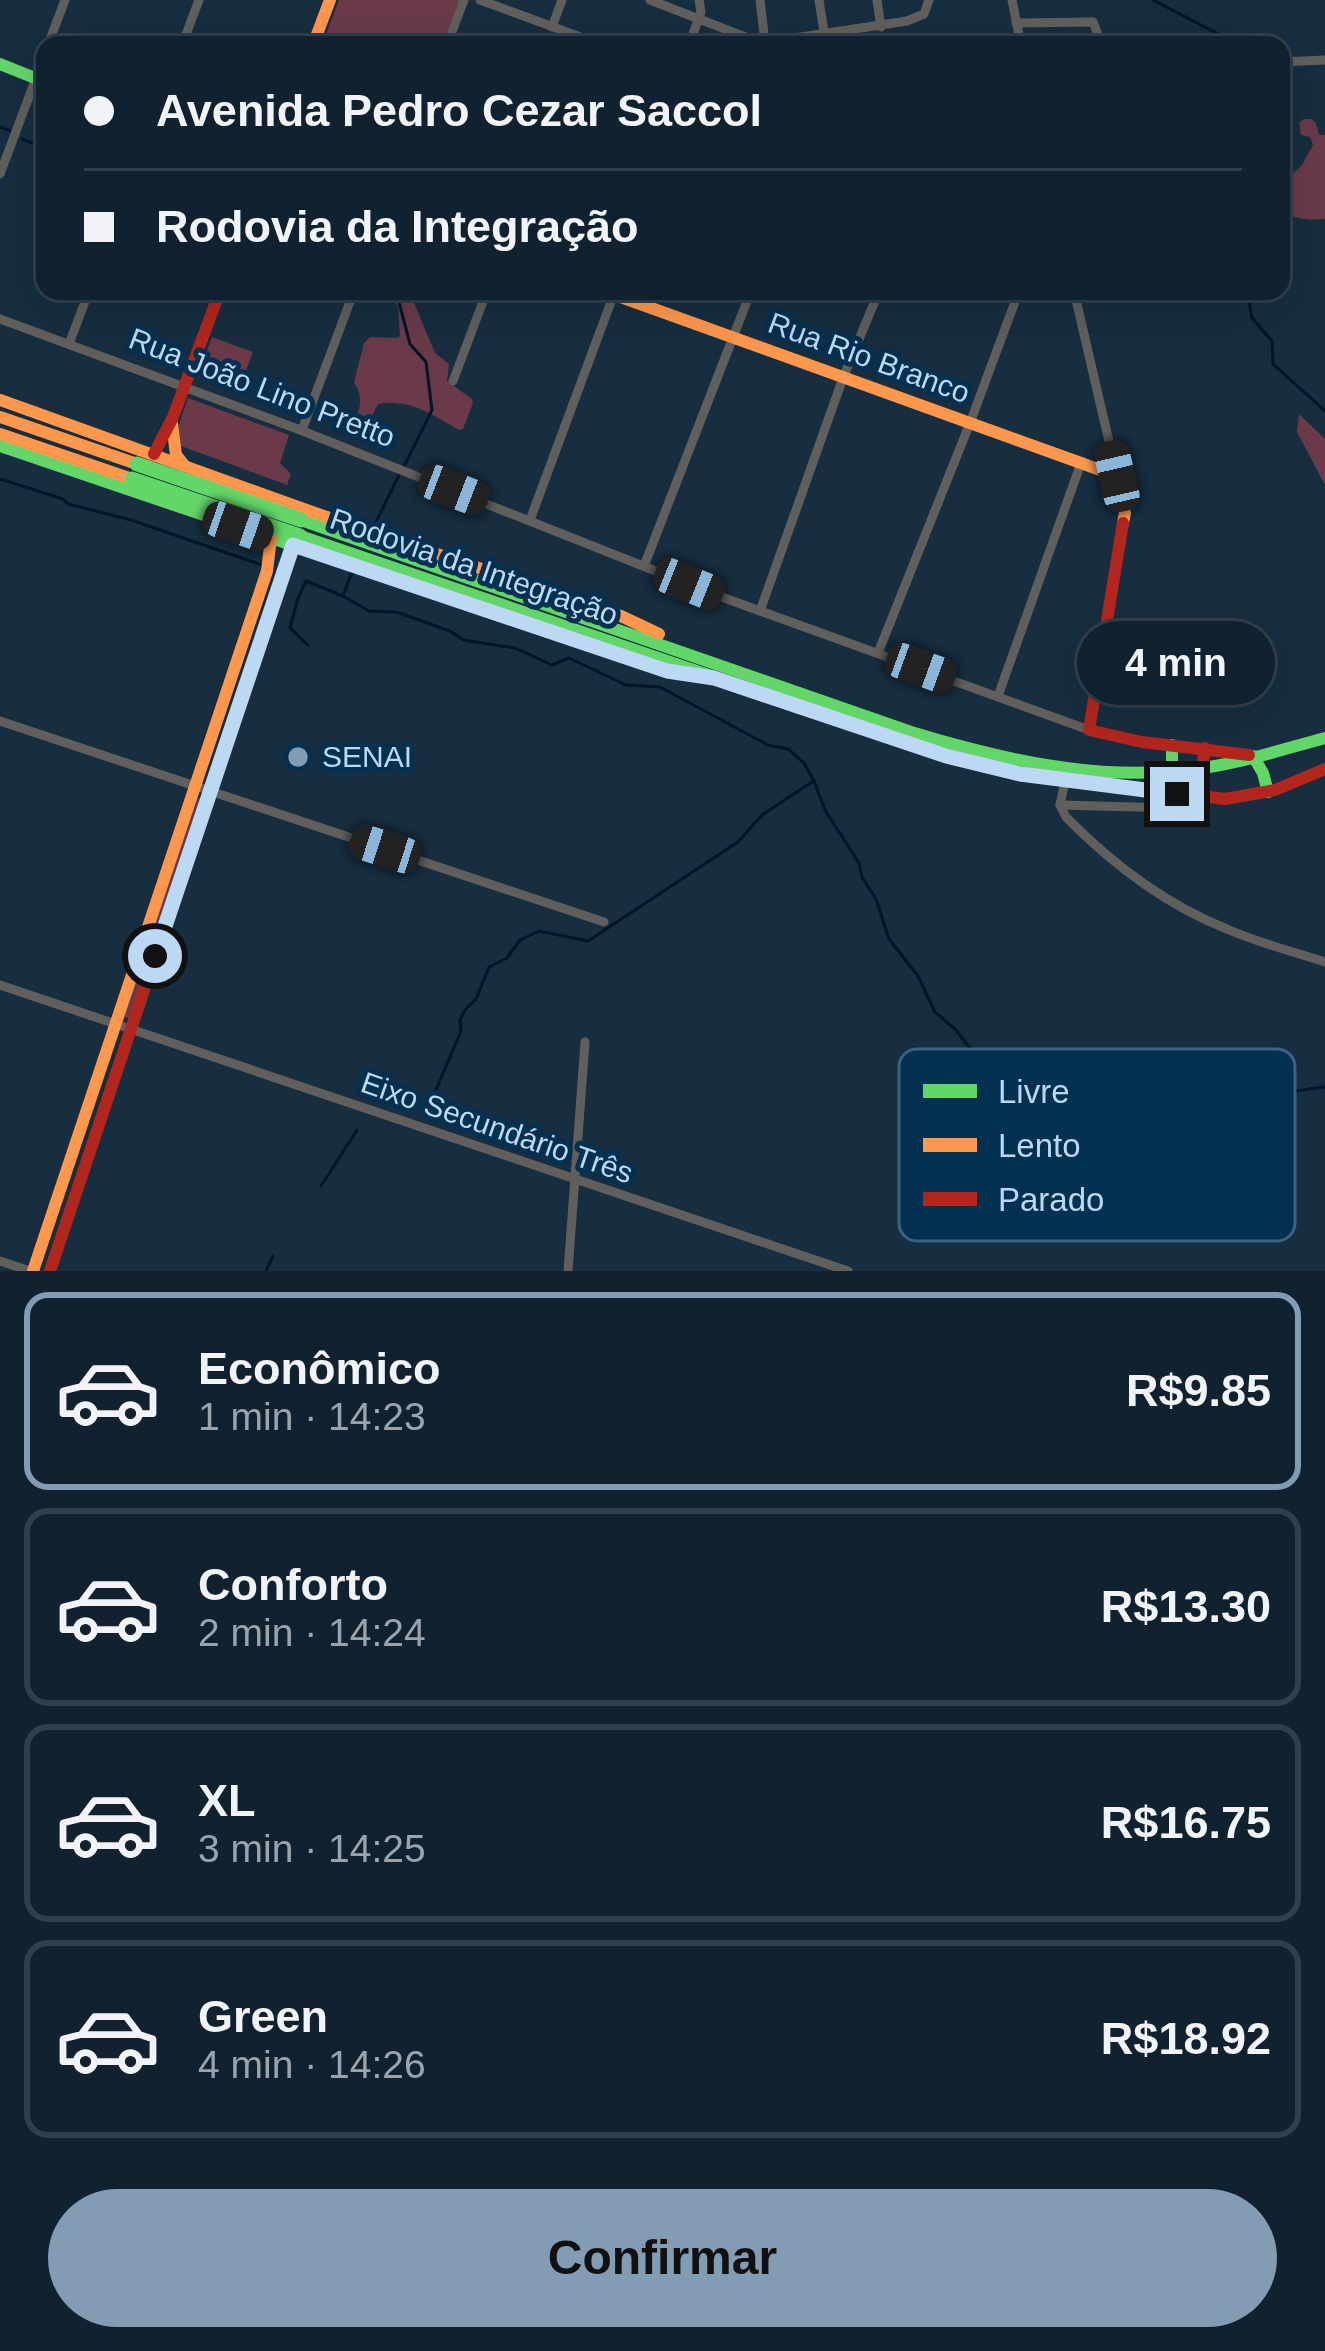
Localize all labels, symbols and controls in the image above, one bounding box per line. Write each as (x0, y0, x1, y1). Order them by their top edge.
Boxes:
text: Avenida Pedro Cezar Saccol (156, 85, 762, 136)
text: Rodovia da Integração (156, 201, 639, 252)
street label: Rua Rio Branco (764, 306, 974, 409)
street label: Rua João Lino Pretto (125, 322, 400, 453)
car (1091, 437, 1143, 515)
car (414, 460, 494, 520)
car (198, 497, 278, 555)
street label: Rodovia da Integração (326, 502, 622, 631)
car (649, 554, 729, 614)
callout: 4 min (1078, 620, 1276, 704)
car (881, 639, 961, 697)
text: 4 min (1125, 641, 1227, 684)
place label: SENAI (322, 740, 412, 773)
marker: SENAI (285, 744, 311, 770)
route end (1150, 767, 1204, 821)
car (345, 821, 425, 877)
route start (128, 929, 182, 983)
legend (899, 1049, 1295, 1241)
street label: Eixo Secundário Três (357, 1066, 637, 1190)
text: Livre (998, 1073, 1070, 1110)
text: Lento (998, 1127, 1081, 1164)
text: Parado (998, 1181, 1104, 1218)
icon: car (54, 1337, 162, 1445)
text: Econômico (198, 1343, 441, 1394)
text: R$9.85 (1126, 1365, 1271, 1416)
text: 1 min · 14:23 (198, 1395, 426, 1438)
icon: car (54, 1553, 162, 1661)
text: Conforto (198, 1559, 388, 1610)
text: R$13.30 (1101, 1581, 1271, 1632)
text: 2 min · 14:24 (198, 1611, 426, 1654)
icon: car (54, 1769, 162, 1877)
text: XL (198, 1775, 256, 1826)
text: R$16.75 (1101, 1797, 1271, 1848)
text: 3 min · 14:25 (198, 1827, 426, 1870)
icon: car (54, 1985, 162, 2093)
text: Green (198, 1991, 328, 2042)
text: R$18.92 (1101, 2013, 1271, 2064)
text: 4 min · 14:26 (198, 2043, 426, 2086)
button: Confirmar (48, 2189, 1277, 2327)

